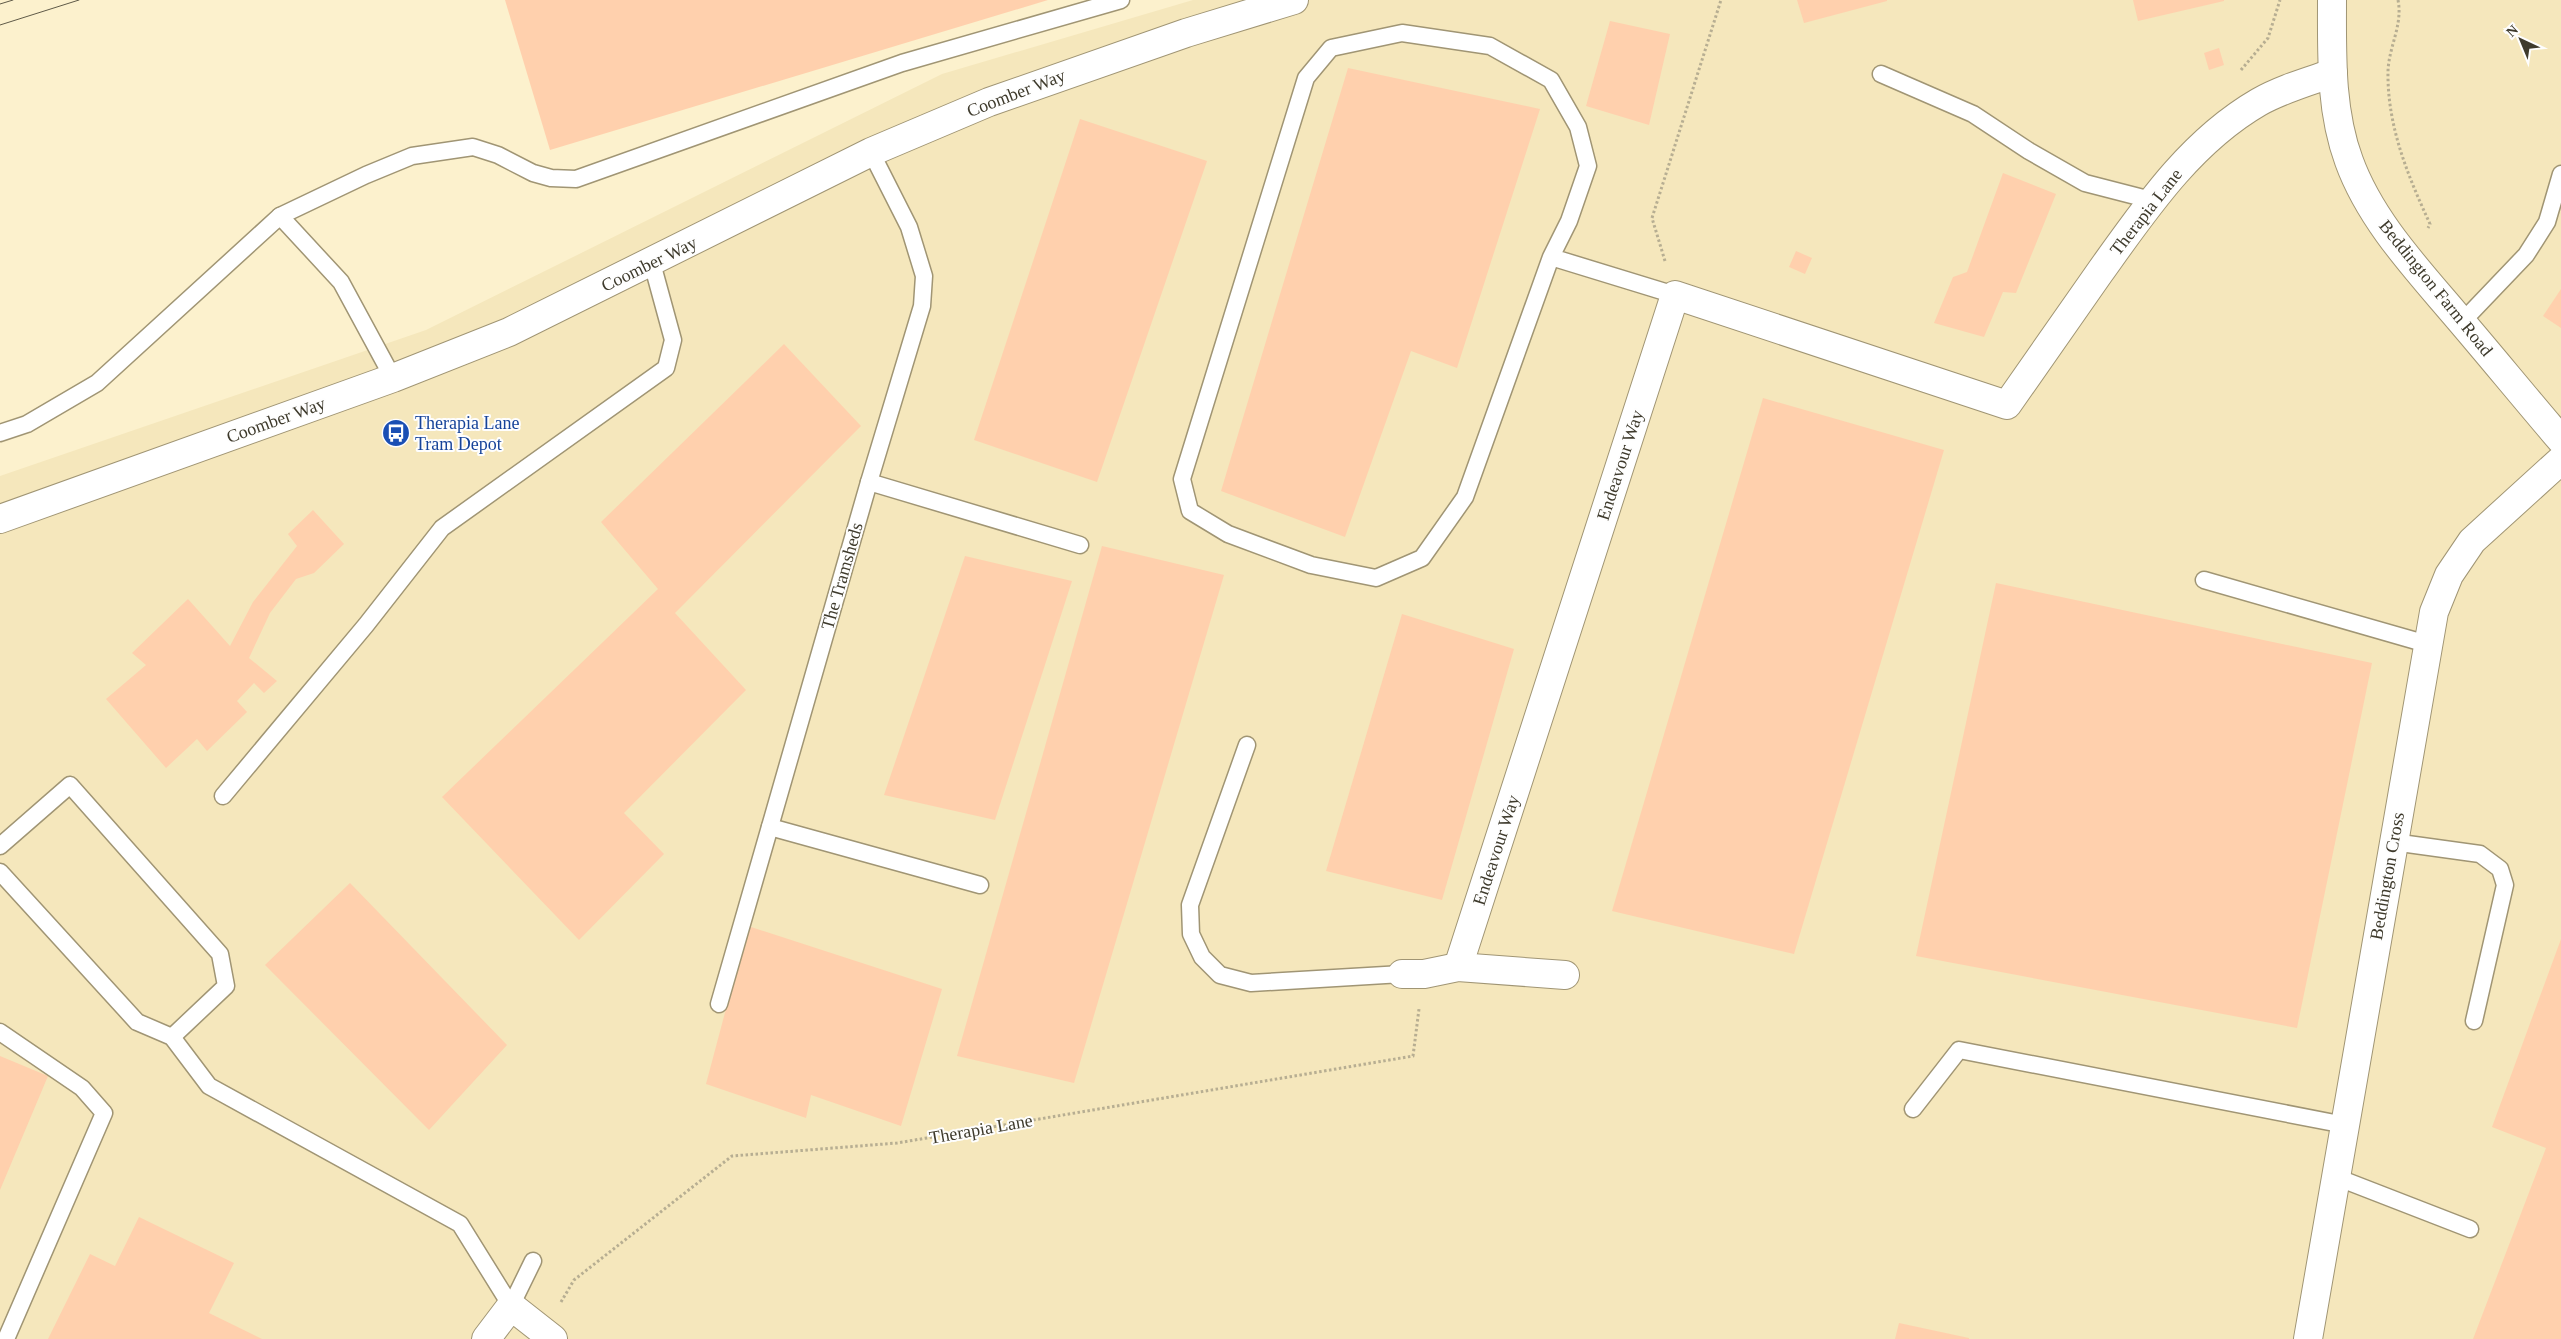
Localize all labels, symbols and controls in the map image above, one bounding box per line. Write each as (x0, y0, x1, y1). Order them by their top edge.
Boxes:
north arrow (2496, 15, 2546, 65)
text: N (2503, 22, 2521, 40)
street label: Coomber Way (964, 65, 1068, 121)
street label: Therapia Lane (2106, 165, 2186, 259)
street label: Beddington Farm Road (2375, 216, 2497, 360)
street label: Coomber Way (598, 232, 700, 296)
street label: Coomber Way (224, 393, 328, 447)
street label: Endeavour Way (1593, 407, 1647, 523)
place label: Therapia Lane Tram Depot (415, 413, 519, 454)
bus stop icon: Therapia Lane Tram Depot (381, 418, 411, 448)
street label: The Tramsheds (817, 520, 867, 632)
street label: Endeavour Way (1469, 792, 1523, 908)
street label: Beddington Cross (2366, 810, 2408, 942)
street label: Therapia Lane (928, 1110, 1034, 1148)

